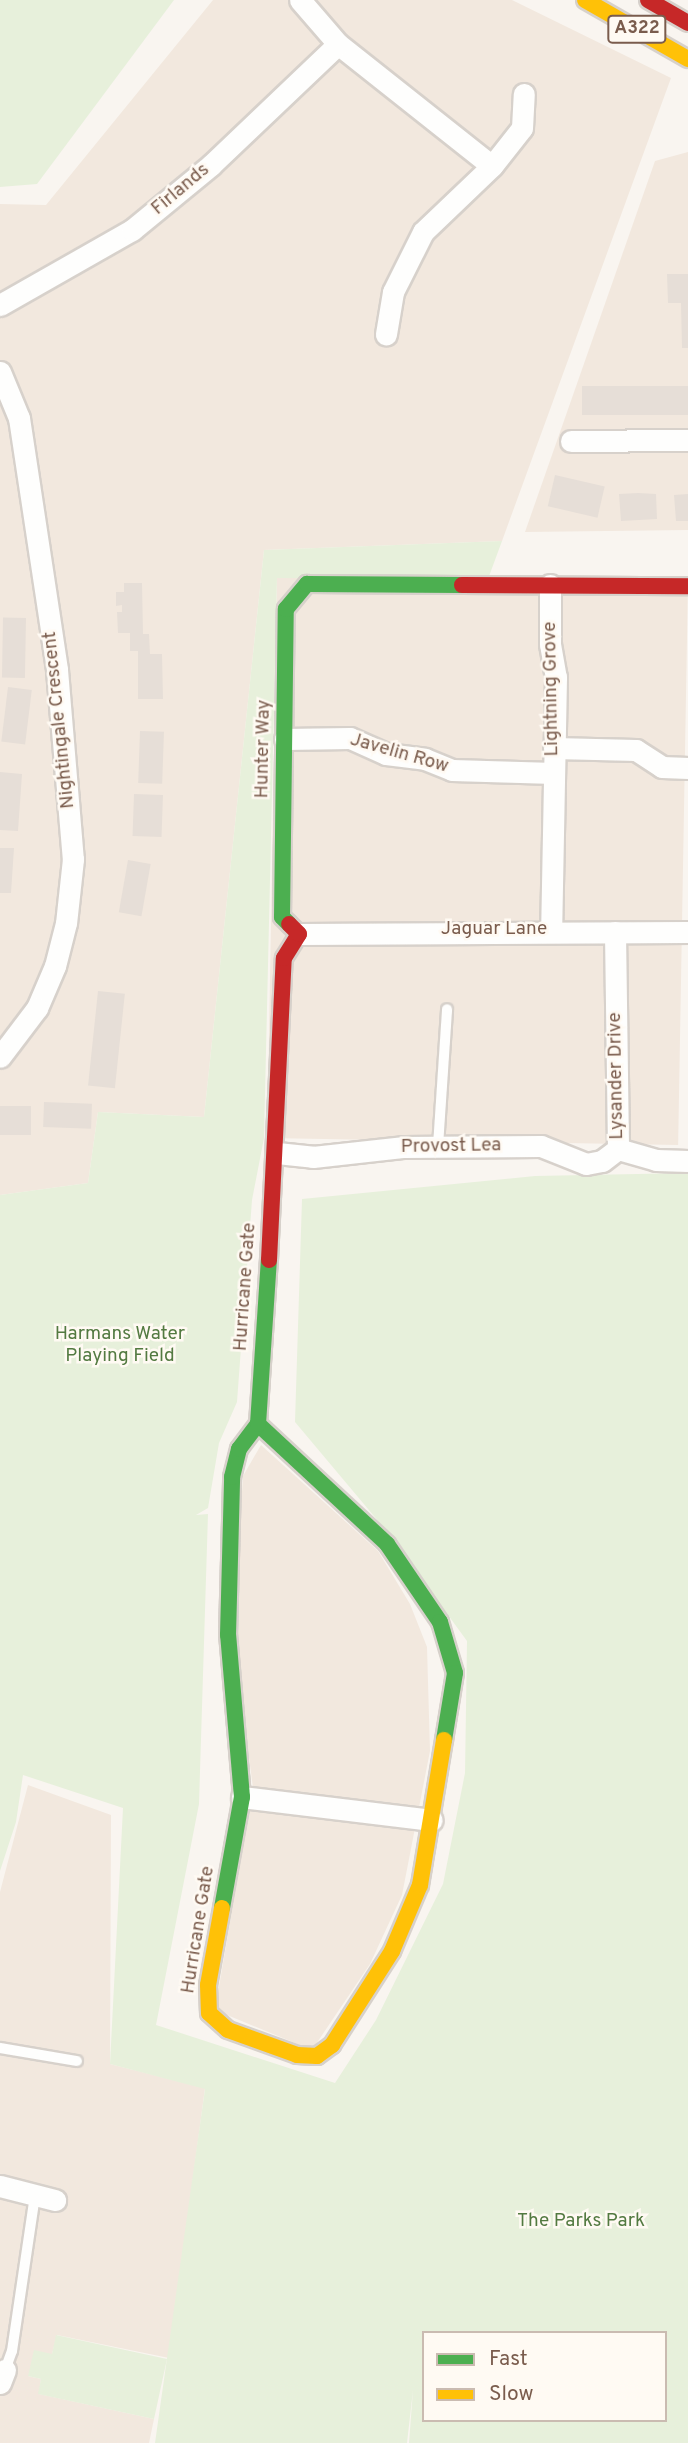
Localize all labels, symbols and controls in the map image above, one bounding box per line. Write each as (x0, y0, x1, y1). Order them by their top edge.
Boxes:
road number: A322 (607, 15, 667, 44)
street label: Firlands (147, 159, 215, 221)
street label: Lightning Grove (539, 621, 565, 757)
street label: Nightingale Crescent (39, 630, 81, 810)
street label: Hunter Way (252, 699, 276, 799)
street label: Javelin Row (347, 729, 451, 779)
street label: Jaguar Lane (441, 919, 547, 941)
street label: Lysander Drive (604, 1012, 630, 1140)
street label: Provost Lea (401, 1135, 501, 1159)
street label: Hurricane Gate (230, 1222, 262, 1352)
park label: Harmans Water Playing Field (55, 1324, 185, 1368)
street label: Hurricane Gate (178, 1865, 220, 1995)
park label: The Parks Park (517, 2211, 645, 2233)
legend (422, 2331, 667, 2422)
text: Fast (489, 2346, 528, 2373)
text: Slow (489, 2381, 534, 2408)

